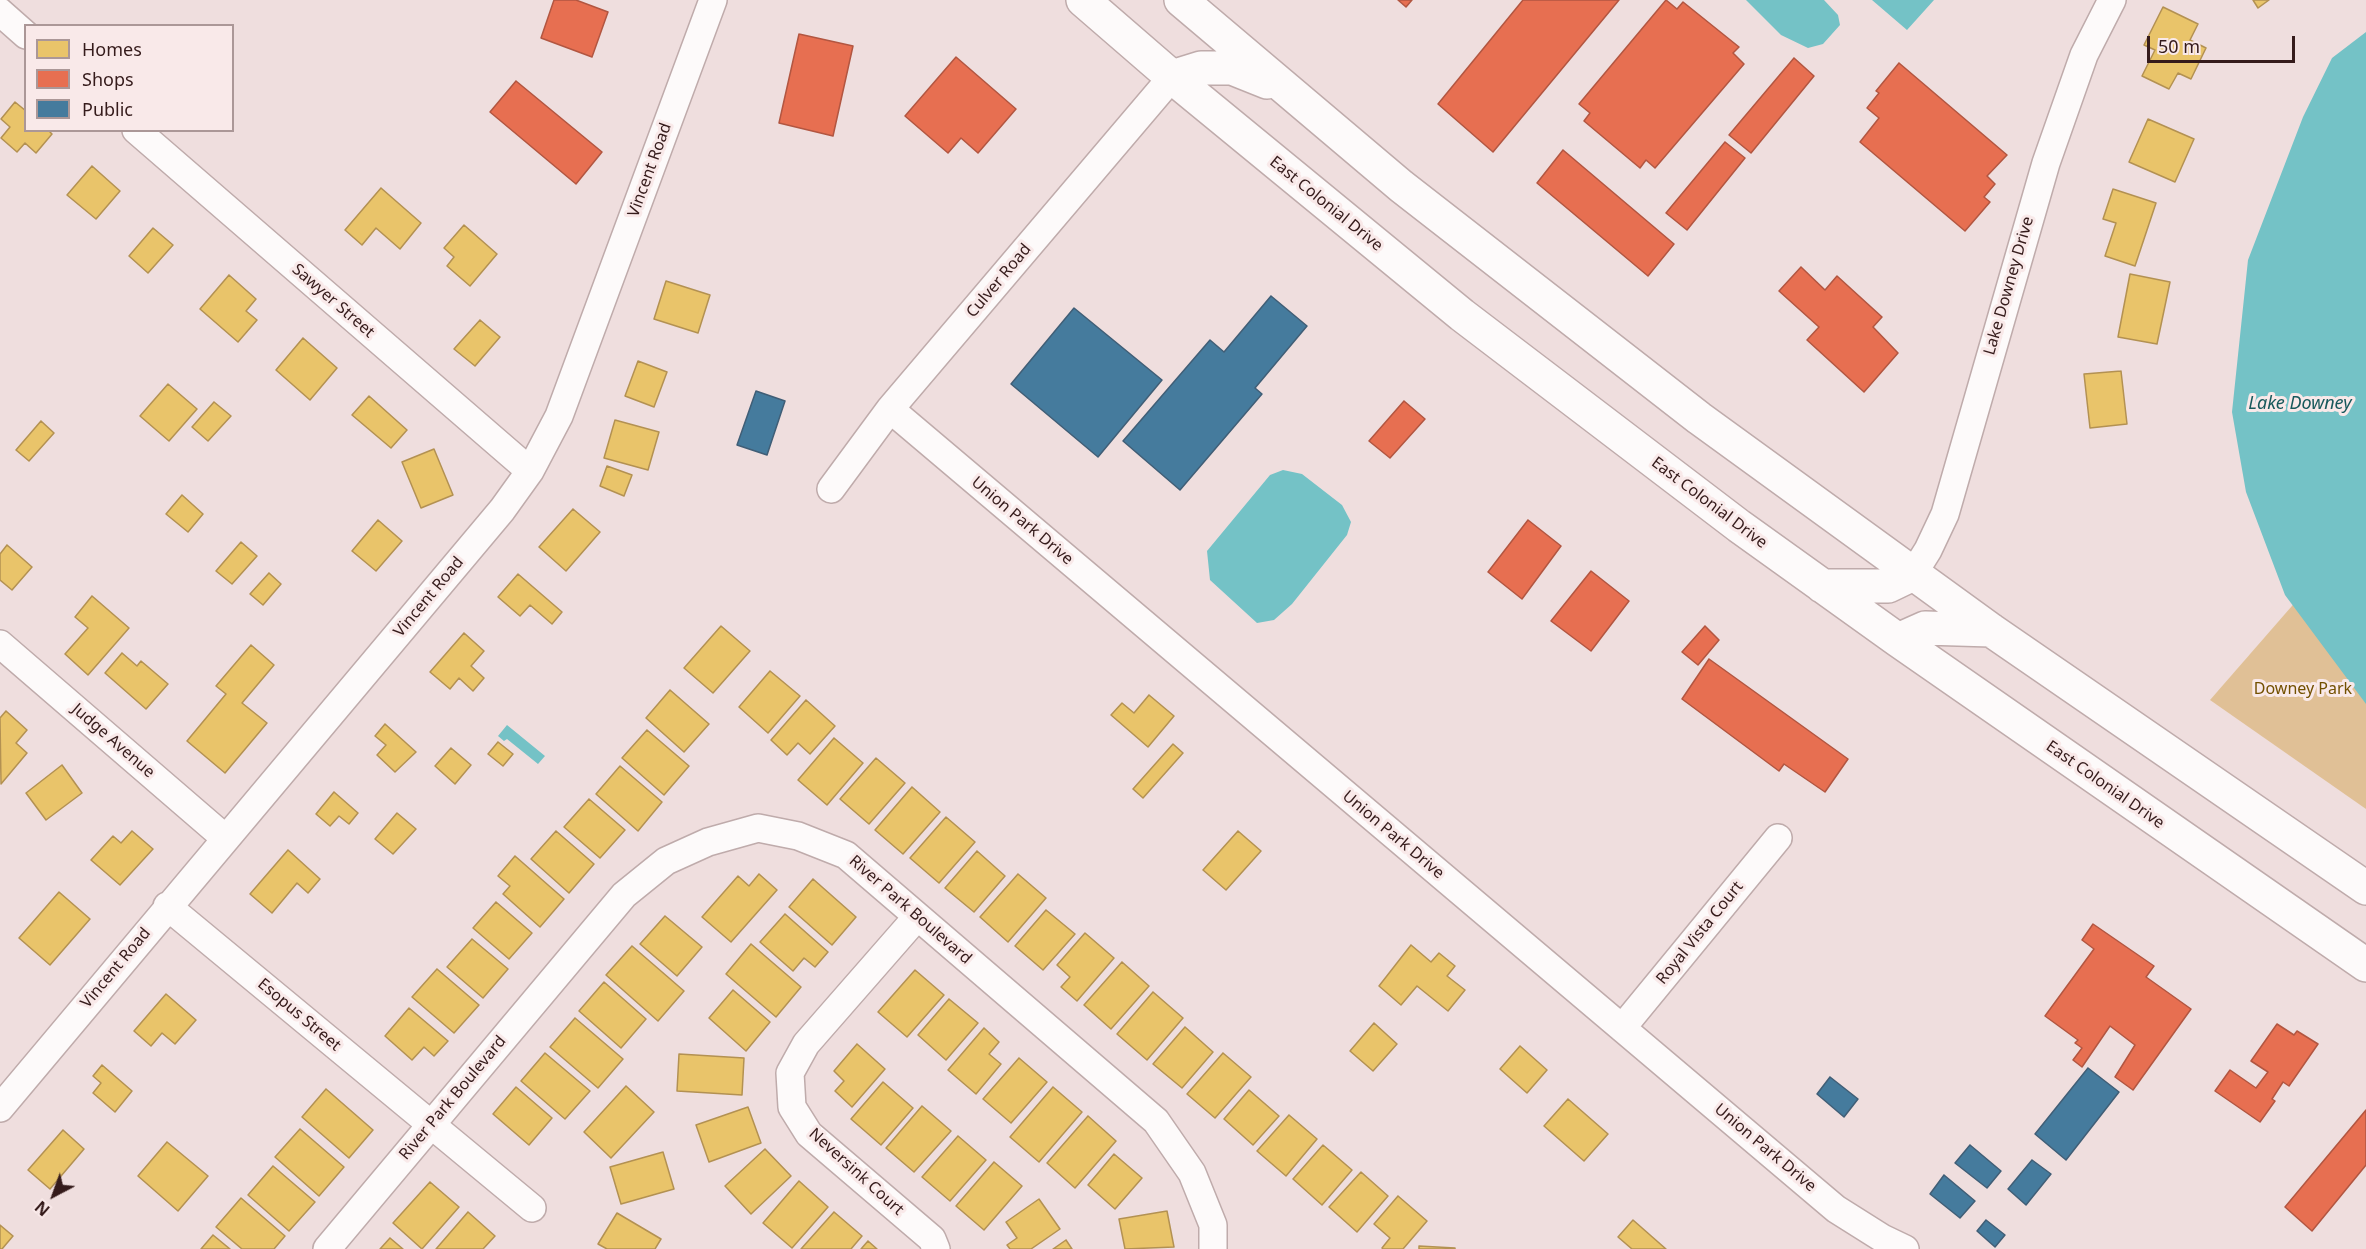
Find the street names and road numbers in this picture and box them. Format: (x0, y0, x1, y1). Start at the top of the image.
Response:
street label: Vincent Road (624, 120, 676, 220)
street label: East Colonial Drive (1266, 153, 1386, 255)
street label: Lake Downey Drive (1980, 215, 2038, 357)
street label: Culver Road (963, 240, 1035, 322)
street label: Sawyer Street (288, 260, 378, 342)
street label: East Colonial Drive (1647, 453, 1771, 553)
street label: Union Park Drive (967, 473, 1077, 569)
street label: Vincent Road (390, 553, 468, 641)
street label: Judge Avenue (68, 700, 158, 782)
street label: East Colonial Drive (2042, 737, 2168, 833)
street label: Union Park Drive (1338, 787, 1448, 883)
street label: River Park Boulevard (845, 852, 975, 968)
street label: Royal Vista Court (1653, 878, 1747, 988)
street label: Vincent Road (77, 924, 155, 1012)
street label: Esopus Street (254, 975, 344, 1055)
street label: River Park Boulevard (396, 1032, 510, 1164)
street label: Union Park Drive (1710, 1100, 1820, 1196)
street label: Neversink Court (805, 1124, 907, 1220)

